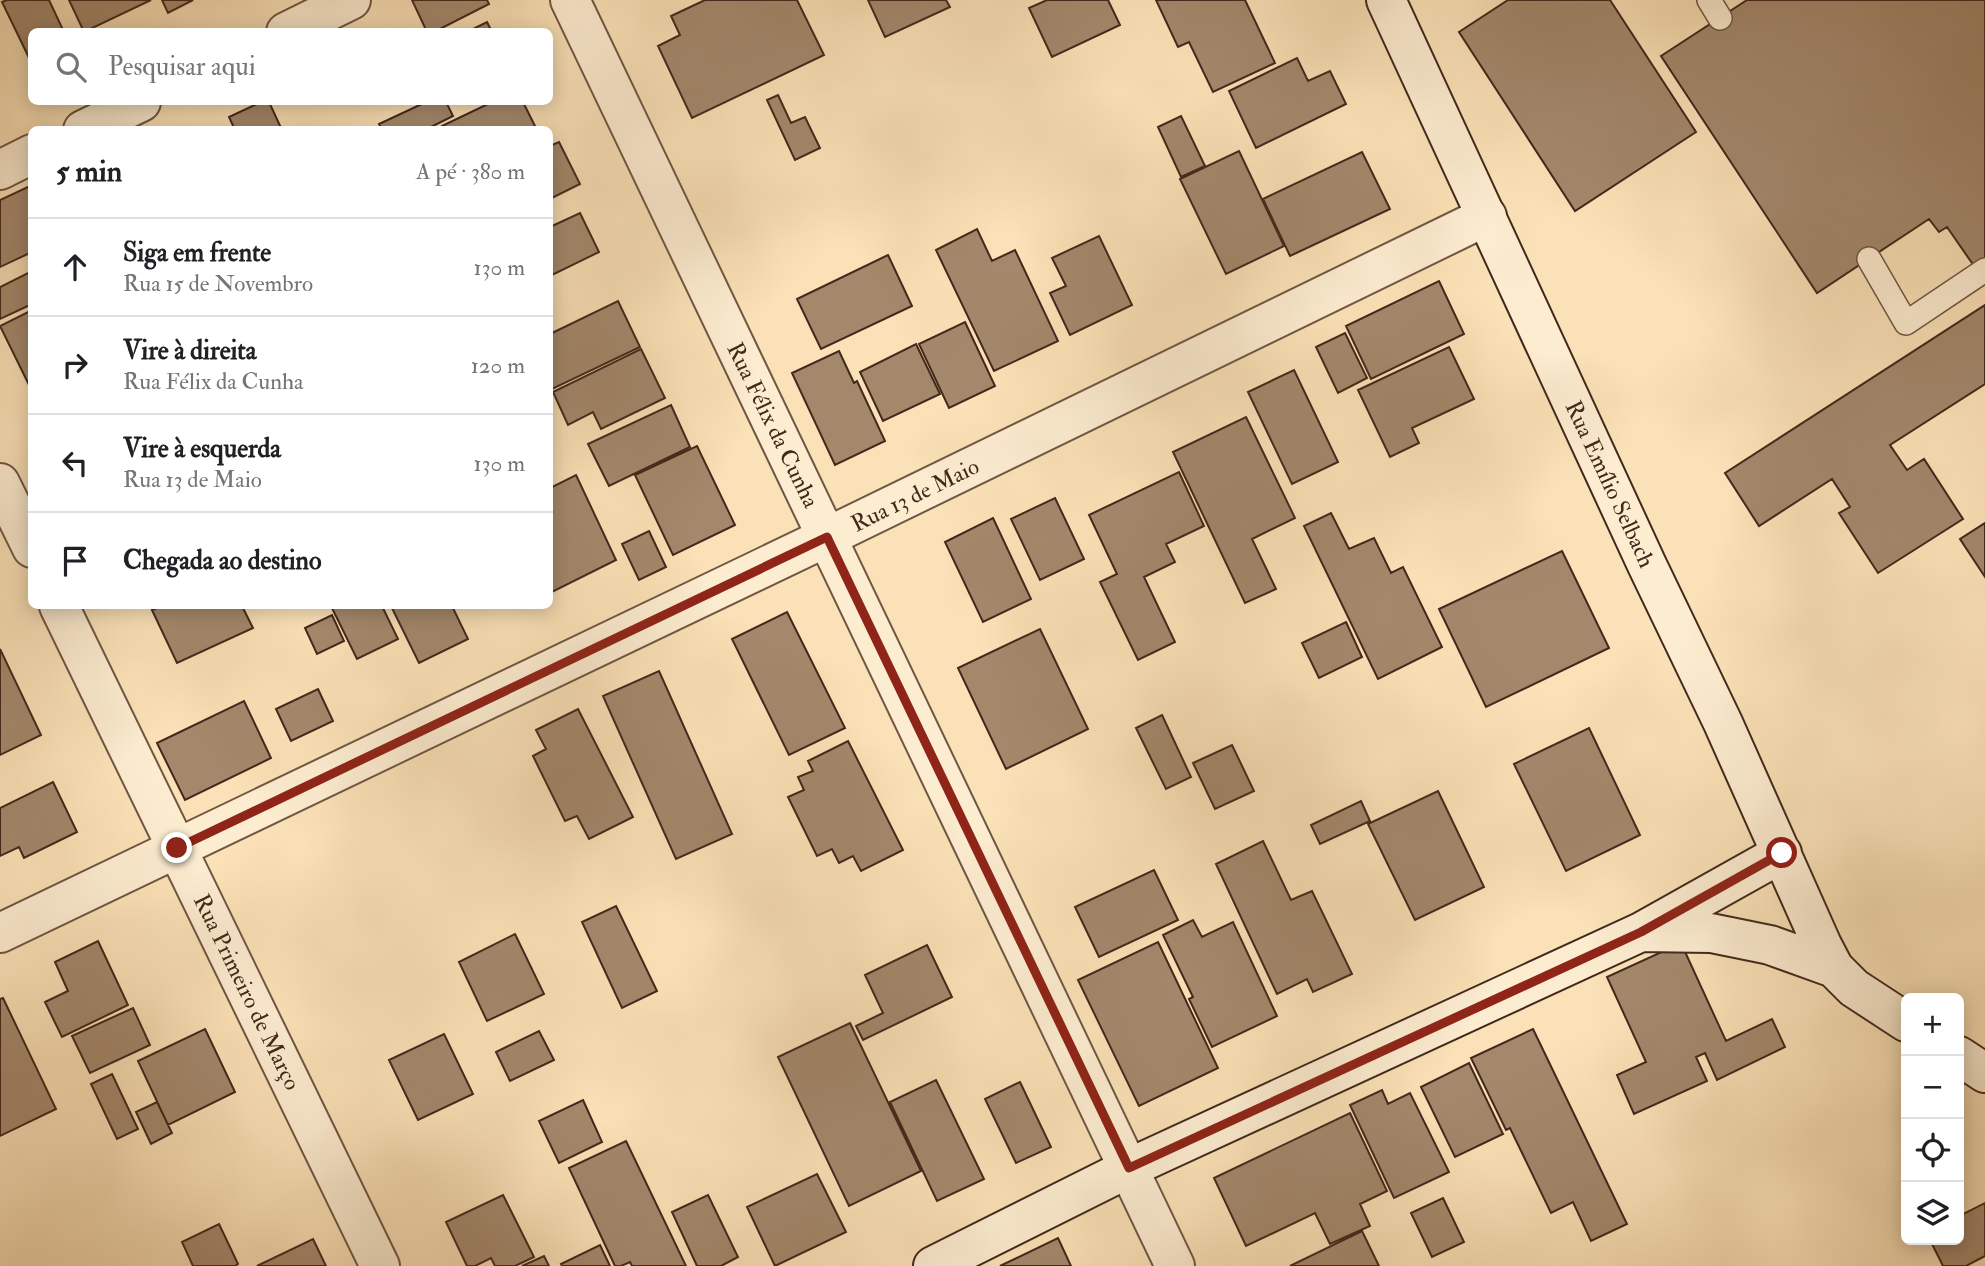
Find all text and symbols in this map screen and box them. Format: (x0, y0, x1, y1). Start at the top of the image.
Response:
search box (28, 28, 553, 105)
icon: search (52, 48, 90, 86)
text: Pesquisar aqui (108, 51, 256, 83)
text: 5 min (56, 153, 122, 190)
text: A pé · 380 m (416, 157, 525, 186)
text: Siga em frente (123, 237, 271, 269)
icon: ahead (56, 248, 94, 286)
text: 130 m (473, 253, 525, 282)
text: Rua 15 de Novembro (123, 269, 313, 298)
text: Vire à direita (123, 335, 256, 367)
street label: Rua Félix da Cunha (720, 338, 826, 513)
icon: right (56, 346, 94, 384)
text: 120 m (471, 351, 525, 380)
text: Rua Félix da Cunha (123, 367, 304, 396)
street label: Rua Emílio Selbach (1559, 396, 1661, 572)
text: Vire à esquerda (123, 433, 281, 465)
icon: left (56, 444, 94, 482)
text: 130 m (473, 449, 525, 478)
street label: Rua 13 de Maio (846, 452, 984, 538)
text: Rua 13 de Maio (123, 465, 262, 494)
icon: arrive (56, 542, 94, 580)
text: Chegada ao destino (123, 545, 321, 577)
route end (161, 832, 192, 863)
route start (1766, 837, 1797, 868)
street label: Rua Primeiro de Março (187, 889, 307, 1095)
map controls (1901, 993, 1964, 1245)
button: + (1901, 993, 1964, 1056)
button: − (1901, 1056, 1964, 1119)
button: locate (1901, 1119, 1964, 1182)
button: layers (1901, 1182, 1964, 1245)

